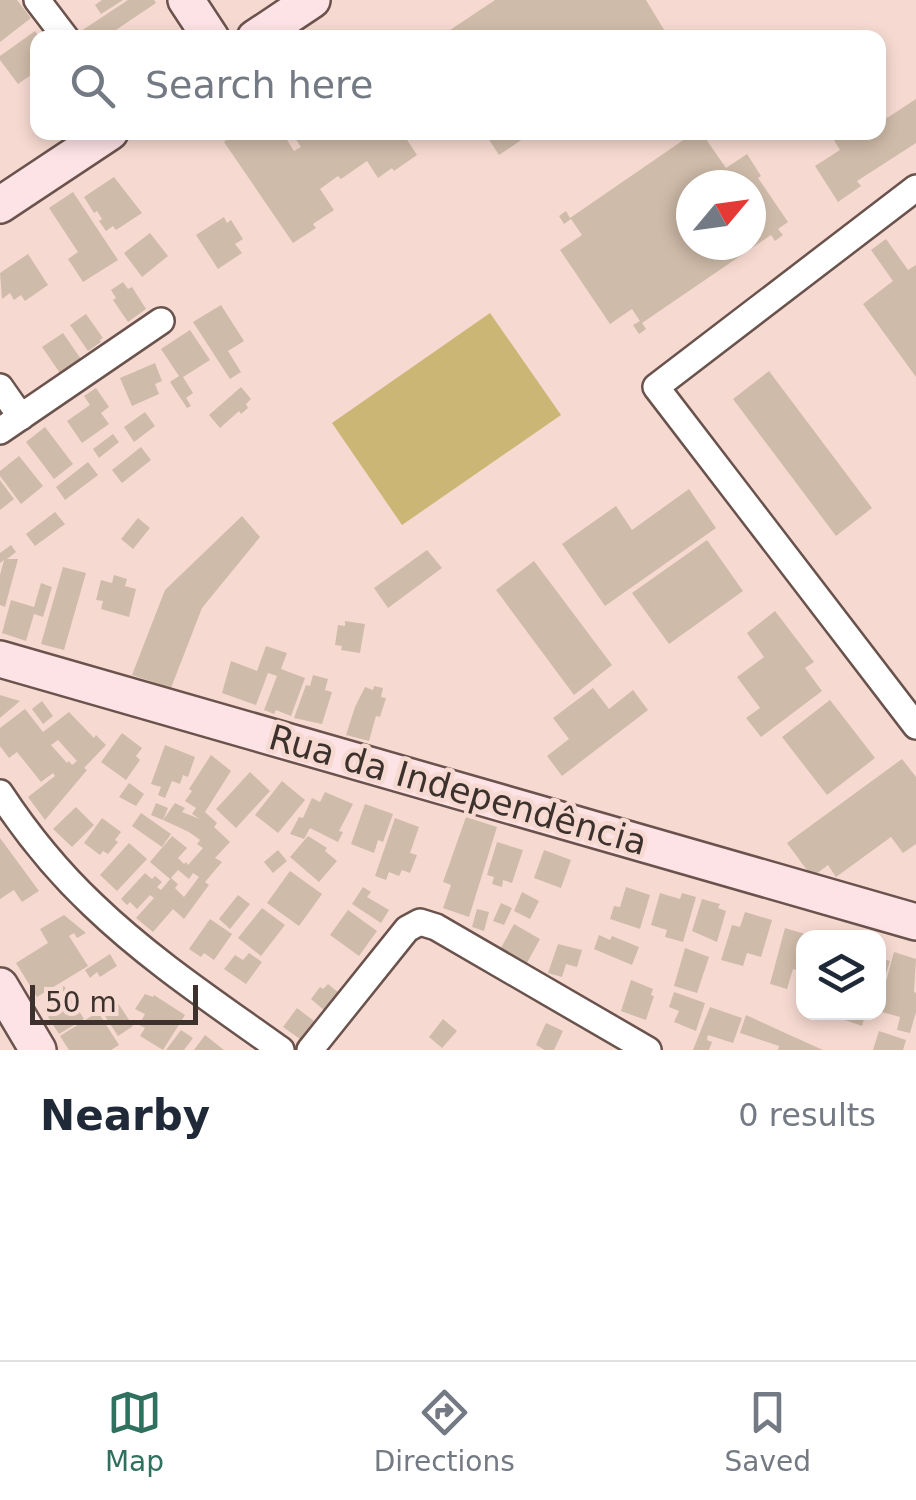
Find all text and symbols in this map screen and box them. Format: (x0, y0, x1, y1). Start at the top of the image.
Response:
search box (30, 30, 886, 140)
icon: search (65, 58, 120, 113)
text: Search here (145, 63, 373, 107)
north arrow (676, 170, 766, 260)
street label: Rua da Independência (265, 717, 651, 863)
map controls (796, 930, 886, 1020)
button: layers (796, 930, 886, 1020)
scale bar (30, 980, 198, 1024)
text: 50 m (45, 986, 117, 1019)
text: Nearby (40, 1091, 210, 1140)
text: 0 results (738, 1096, 876, 1134)
tab: Map (105, 1385, 164, 1478)
tab: Directions (374, 1385, 515, 1478)
tab: Saved (725, 1385, 811, 1478)

